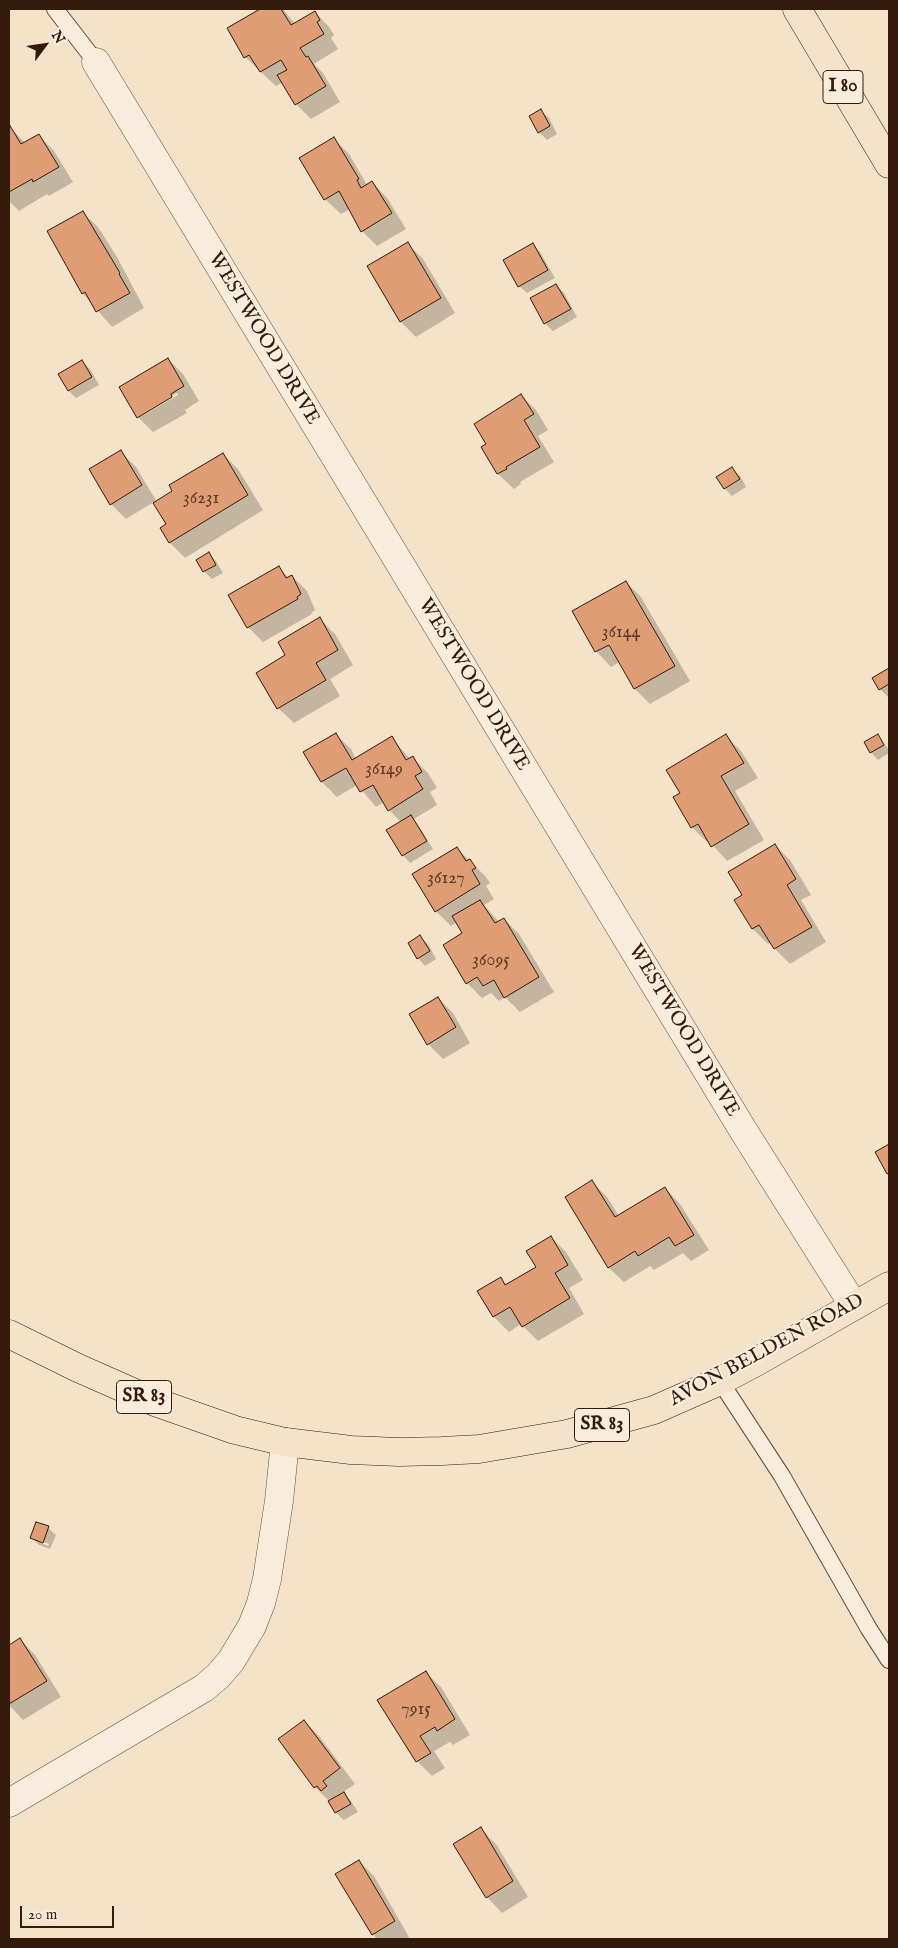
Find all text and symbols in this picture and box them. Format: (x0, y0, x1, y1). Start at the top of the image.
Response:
north arrow (20, 20, 70, 70)
text: N (47, 27, 69, 47)
road number: I 80 (823, 70, 863, 104)
street label: WESTWOOD DRIVE (202, 249, 324, 429)
house number: 36231 (183, 488, 219, 510)
street label: WESTWOOD DRIVE (412, 595, 534, 775)
house number: 36144 (602, 622, 640, 644)
house number: 36149 (365, 759, 403, 781)
house number: 36127 (427, 868, 465, 890)
street label: WESTWOOD DRIVE (622, 941, 744, 1121)
house number: 36095 (472, 950, 510, 972)
street label: AVON BELDEN ROAD (666, 1290, 868, 1412)
road number: SR 83 (116, 1380, 172, 1414)
road number: SR 83 (574, 1408, 630, 1442)
house number: 7915 (401, 1699, 431, 1721)
scale bar (22, 1896, 116, 1928)
text: 20 m (28, 1905, 57, 1924)

